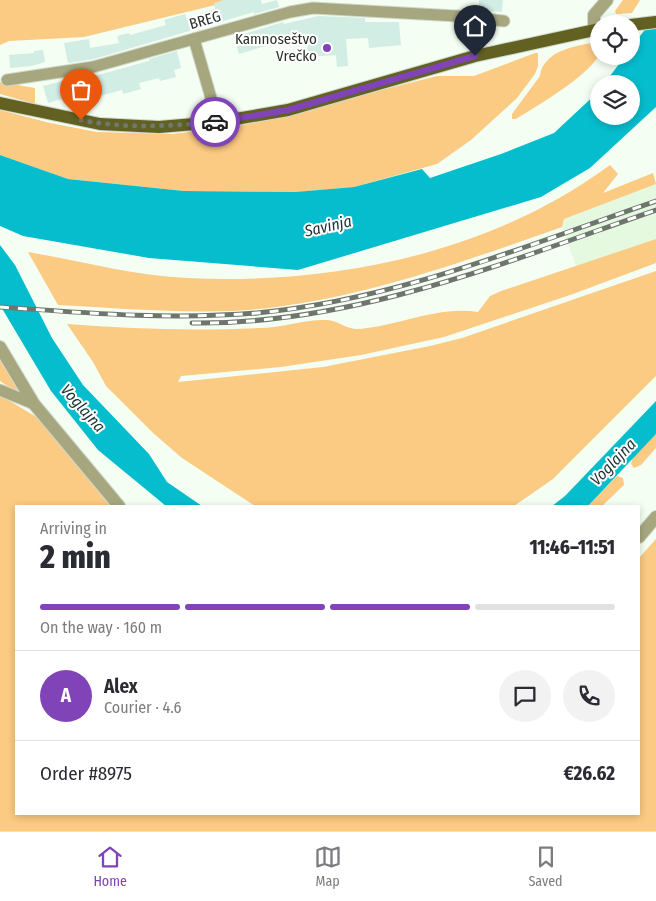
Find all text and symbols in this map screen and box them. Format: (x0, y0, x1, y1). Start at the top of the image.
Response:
pin (454, 5, 496, 56)
street label: BREG (187, 7, 223, 33)
icon: home (461, 12, 489, 40)
map controls (590, 15, 640, 125)
button: locate (590, 15, 640, 65)
place label: Kamnoseštvo Vrečko (235, 30, 317, 65)
marker: Kamnoseštvo Vrečko (321, 42, 333, 54)
pin (60, 69, 102, 120)
button: layers (590, 75, 640, 125)
icon: bag (67, 76, 95, 104)
courier (190, 97, 240, 147)
icon: car (201, 108, 229, 136)
water label: Savinja (302, 211, 353, 241)
water label: Voglajna (57, 380, 109, 436)
water label: Voglajna (586, 435, 640, 489)
text: Arriving in (40, 519, 107, 538)
text: 11:46–11:51 (529, 536, 615, 559)
text: 2 min (40, 538, 111, 576)
text: On the way · 160 m (40, 618, 162, 637)
button: chat (499, 670, 551, 722)
button: phone (563, 670, 615, 722)
text: Alex (104, 675, 138, 698)
text: A (61, 684, 71, 707)
text: Courier · 4.6 (104, 698, 182, 717)
text: Order #8975 (40, 762, 132, 785)
text: €26.62 (564, 762, 615, 785)
tab: Home (93, 843, 127, 890)
tab: Map (314, 843, 342, 890)
tab: Saved (528, 843, 563, 890)

